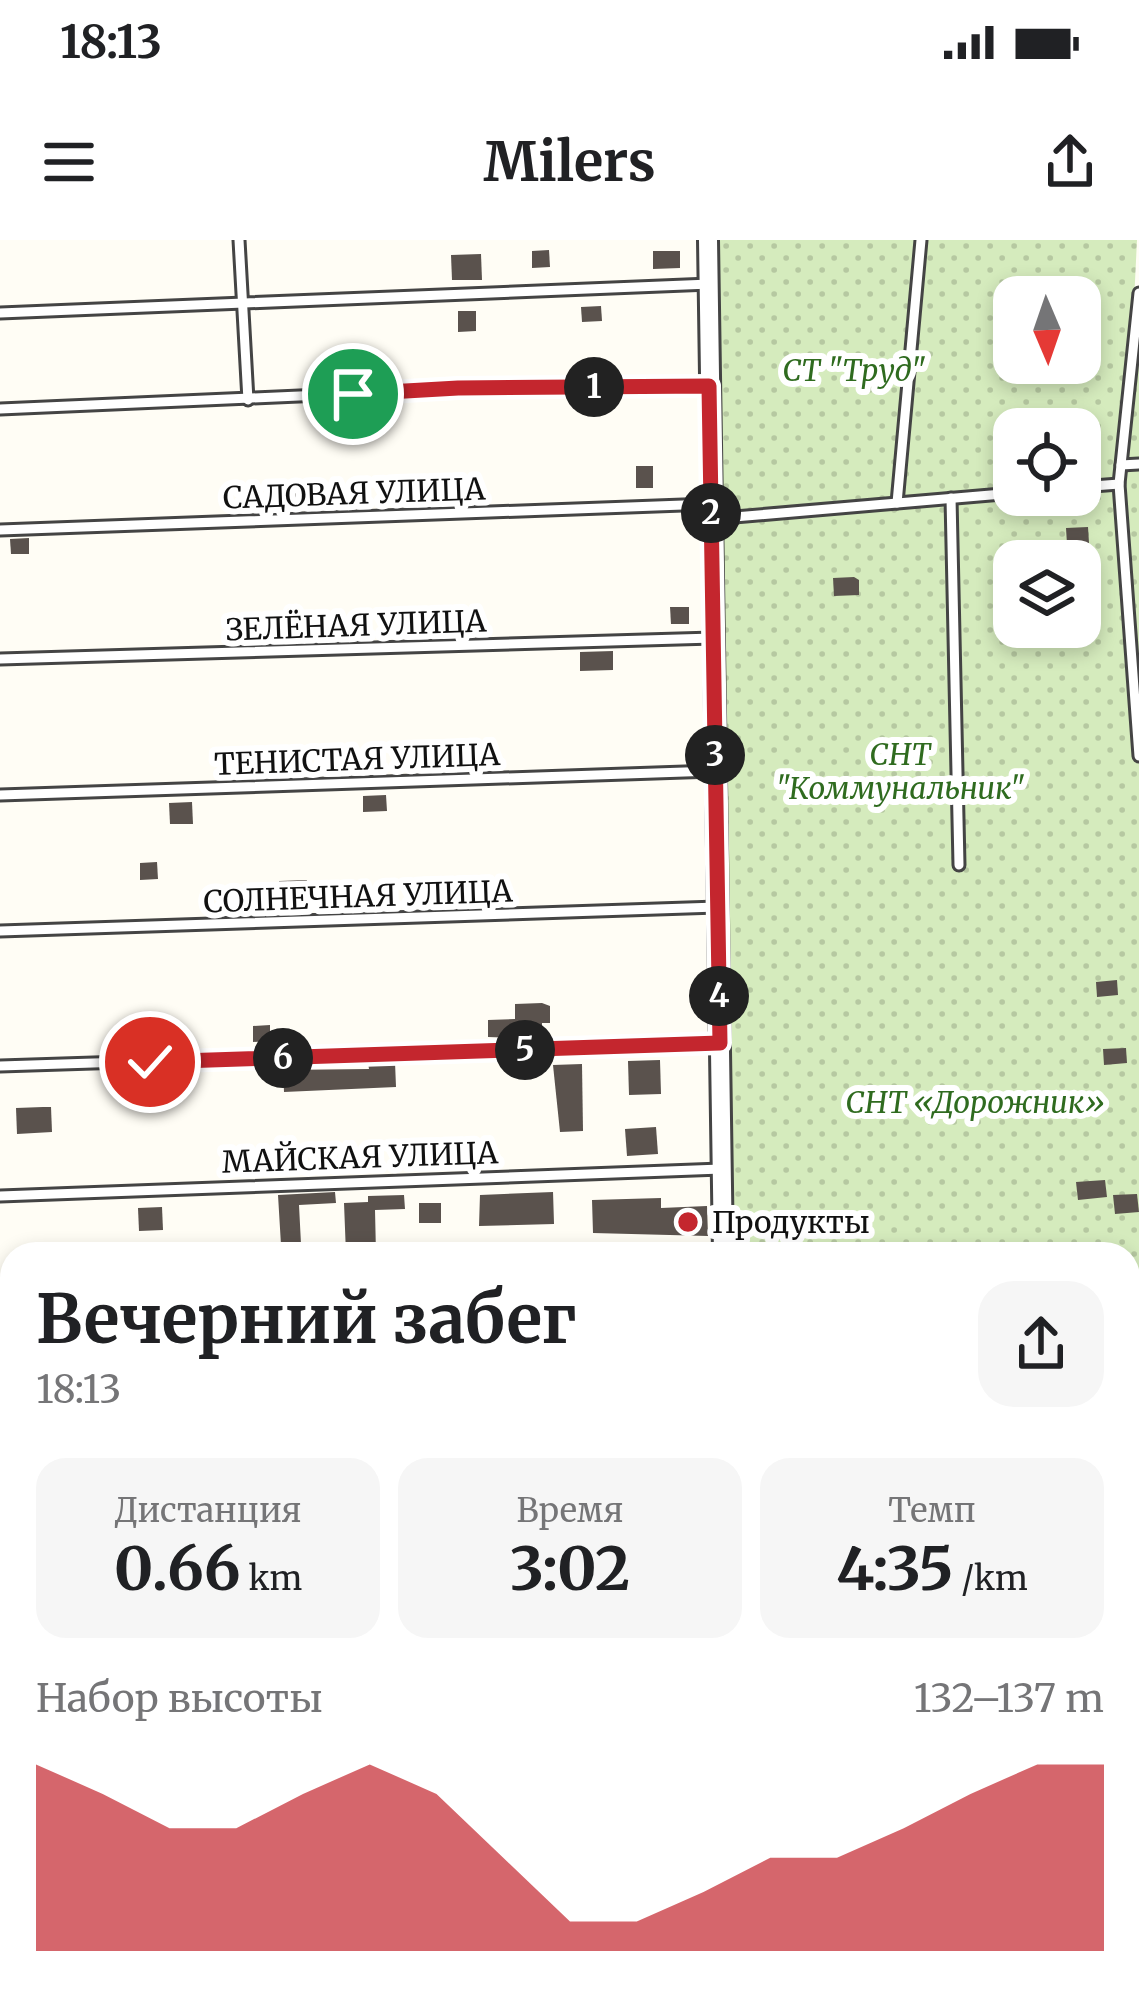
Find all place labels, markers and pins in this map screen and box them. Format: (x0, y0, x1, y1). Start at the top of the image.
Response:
pin (302, 343, 404, 445)
pin: 1 (564, 357, 624, 417)
pin: 2 (681, 483, 741, 543)
pin: 3 (685, 725, 745, 785)
pin: 4 (689, 966, 749, 1026)
pin (99, 1011, 201, 1113)
pin: 5 (495, 1020, 555, 1080)
pin: 6 (253, 1028, 313, 1088)
place label: Продукты (712, 1203, 870, 1241)
marker: Продукты (675, 1209, 701, 1235)

